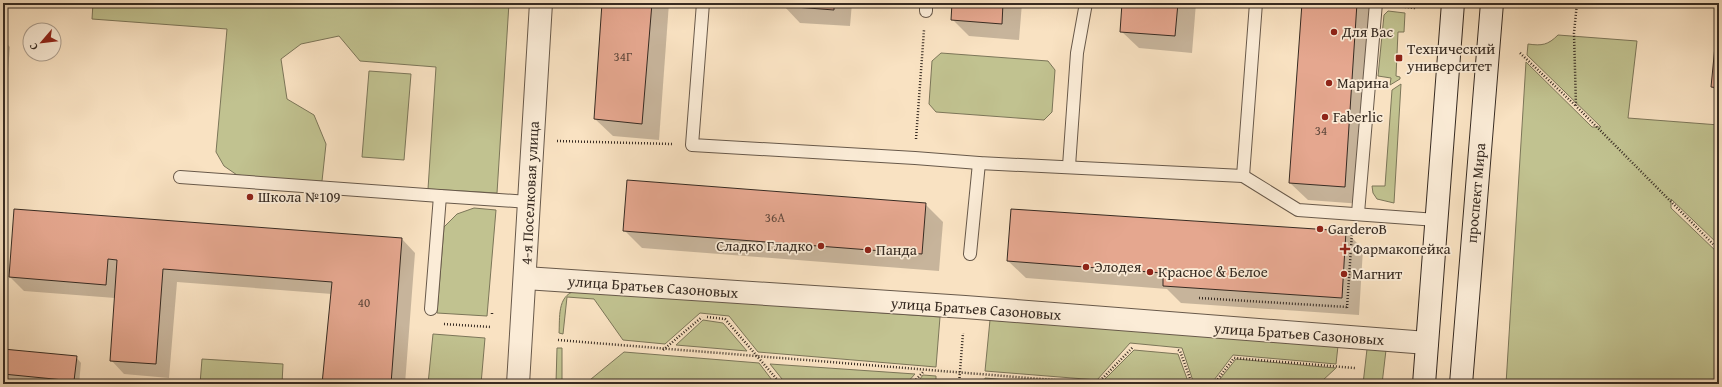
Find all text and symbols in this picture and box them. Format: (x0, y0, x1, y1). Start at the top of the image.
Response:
place label: Для Вас (1341, 21, 1393, 42)
north arrow (22, 22, 62, 62)
marker: Для Вас (1329, 27, 1339, 37)
place label: Технический университет (1406, 38, 1495, 76)
text: С (25, 40, 42, 53)
house number: 34Г (614, 47, 633, 66)
marker: Технический университет (1394, 53, 1404, 63)
place label: Марина (1337, 72, 1390, 93)
marker: Марина (1324, 78, 1334, 88)
place label: Faberlic (1333, 106, 1383, 127)
marker: Faberlic (1320, 112, 1330, 122)
street label: 4-я Поселковая улица (515, 120, 544, 265)
house number: 34 (1315, 121, 1327, 140)
street label: проспект Мира (1461, 141, 1490, 244)
place label: Школа №109 (258, 186, 341, 207)
marker: Школа №109 (245, 192, 255, 202)
house number: 36А (765, 208, 785, 227)
place label: GarderoB (1328, 218, 1387, 239)
marker: GarderoB (1315, 224, 1325, 234)
place label: Сладко Гладко (716, 235, 813, 256)
place label: Фармакопейка (1353, 238, 1452, 259)
place label: Панда (876, 239, 918, 260)
marker: Сладко Гладко (816, 241, 826, 251)
marker: Фармакопейка (1340, 244, 1350, 254)
marker: Панда (863, 245, 873, 255)
place label: Элодея (1094, 256, 1142, 277)
place label: Красное & Белое (1158, 261, 1268, 282)
marker: Элодея (1081, 262, 1091, 272)
place label: Магнит (1352, 263, 1403, 284)
marker: Красное & Белое (1145, 267, 1155, 277)
marker: Магнит (1339, 269, 1349, 279)
street label: улица Братьев Сазоновых (566, 270, 739, 303)
street label: улица Братьев Сазоновых (889, 292, 1062, 325)
house number: 40 (358, 293, 370, 312)
street label: улица Братьев Сазоновых (1212, 317, 1385, 350)

